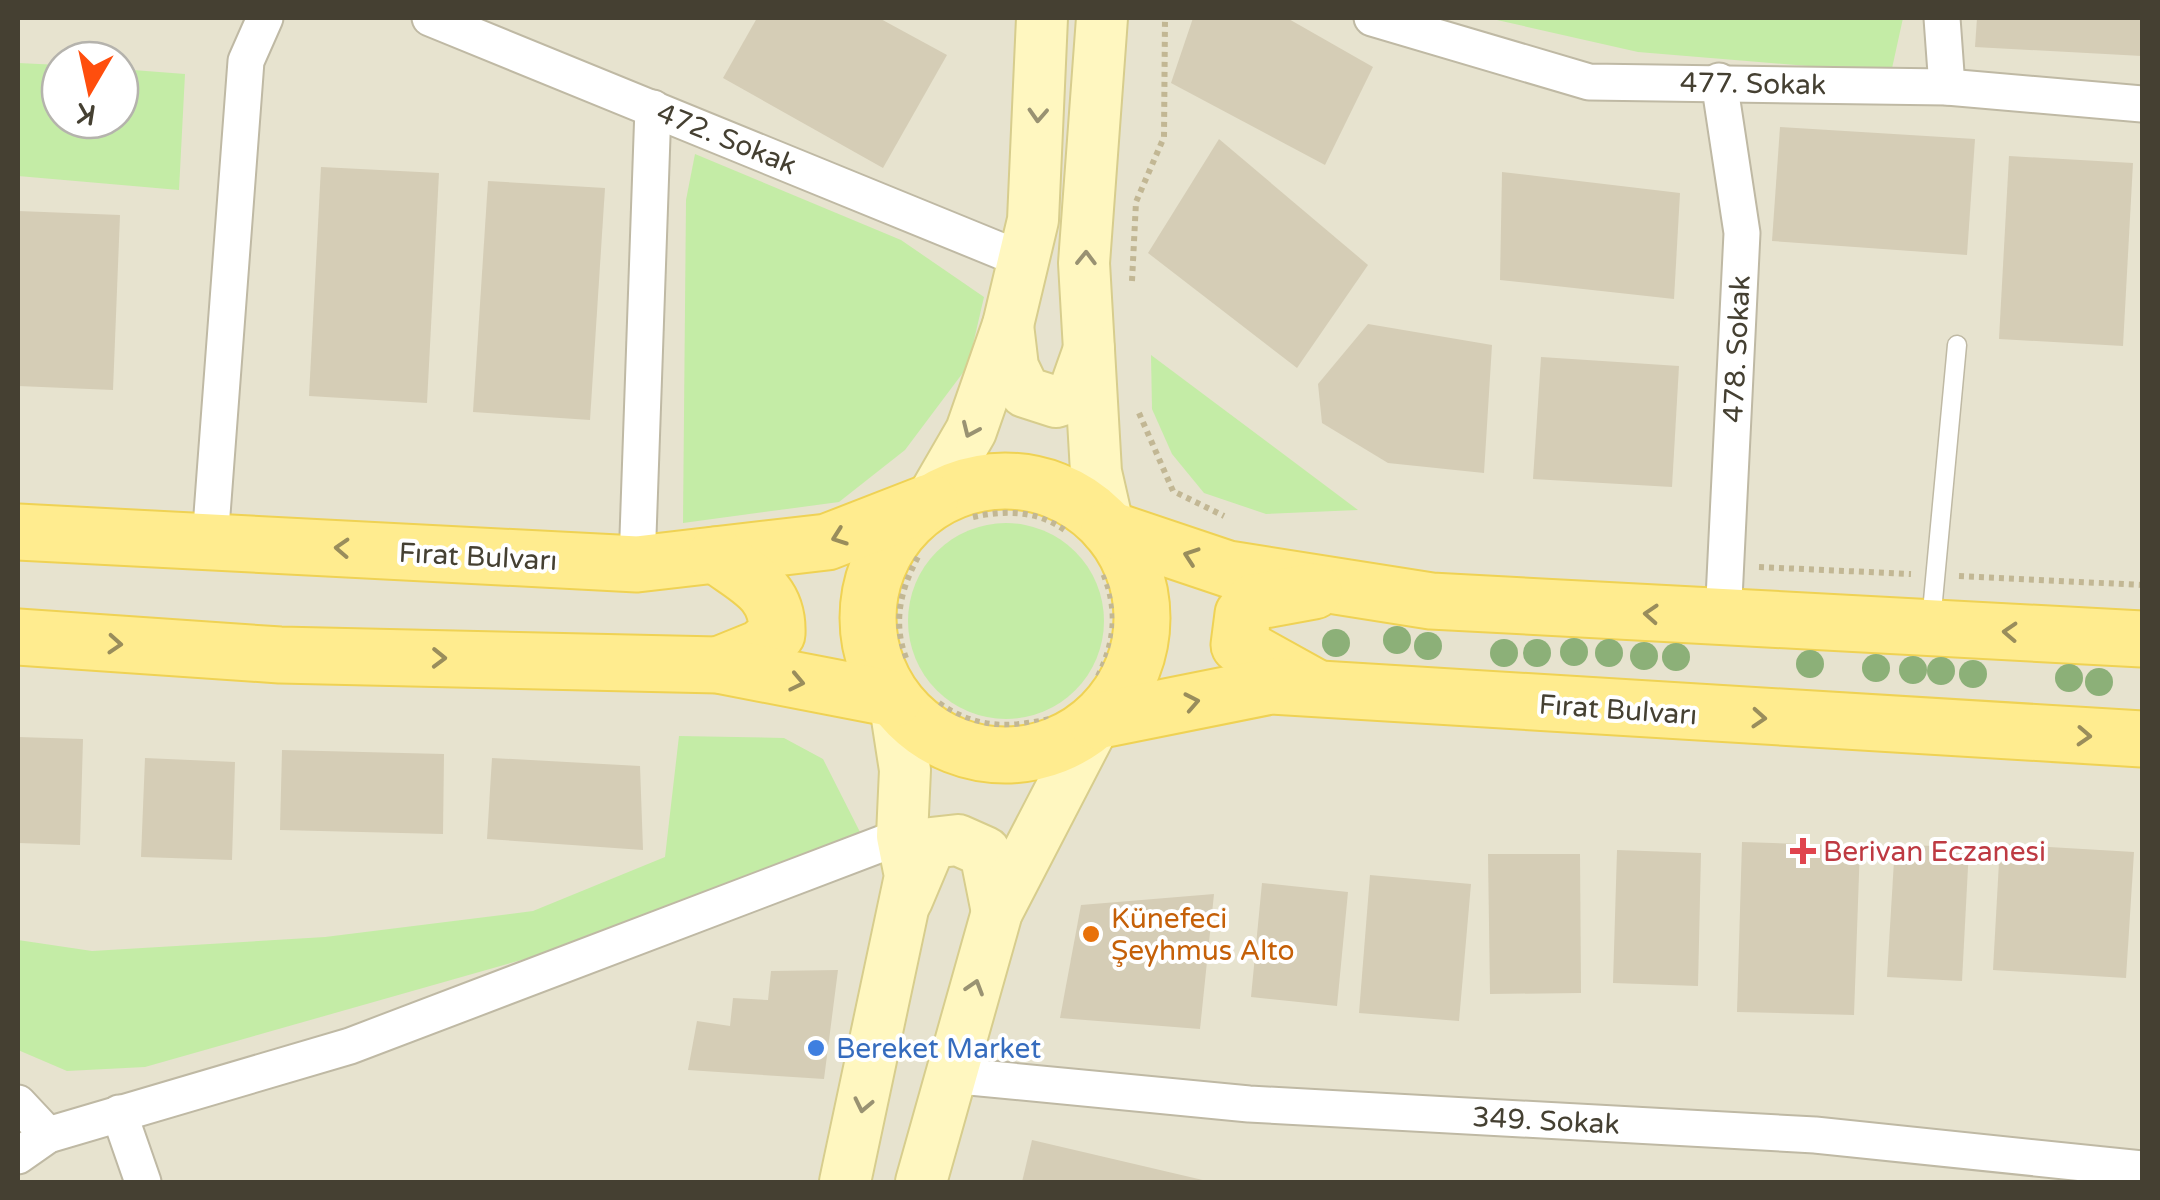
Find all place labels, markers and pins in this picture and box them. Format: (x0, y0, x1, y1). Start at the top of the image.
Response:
place label: Berivan Eczanesi (1823, 835, 2046, 869)
marker: Berivan Eczanesi (1792, 840, 1814, 862)
place label: Künefeci Şeyhmus Alto (1111, 902, 1295, 968)
marker: Künefeci Şeyhmus Alto (1080, 923, 1102, 945)
place label: Bereket Market (836, 1032, 1041, 1066)
marker: Bereket Market (805, 1037, 827, 1059)

